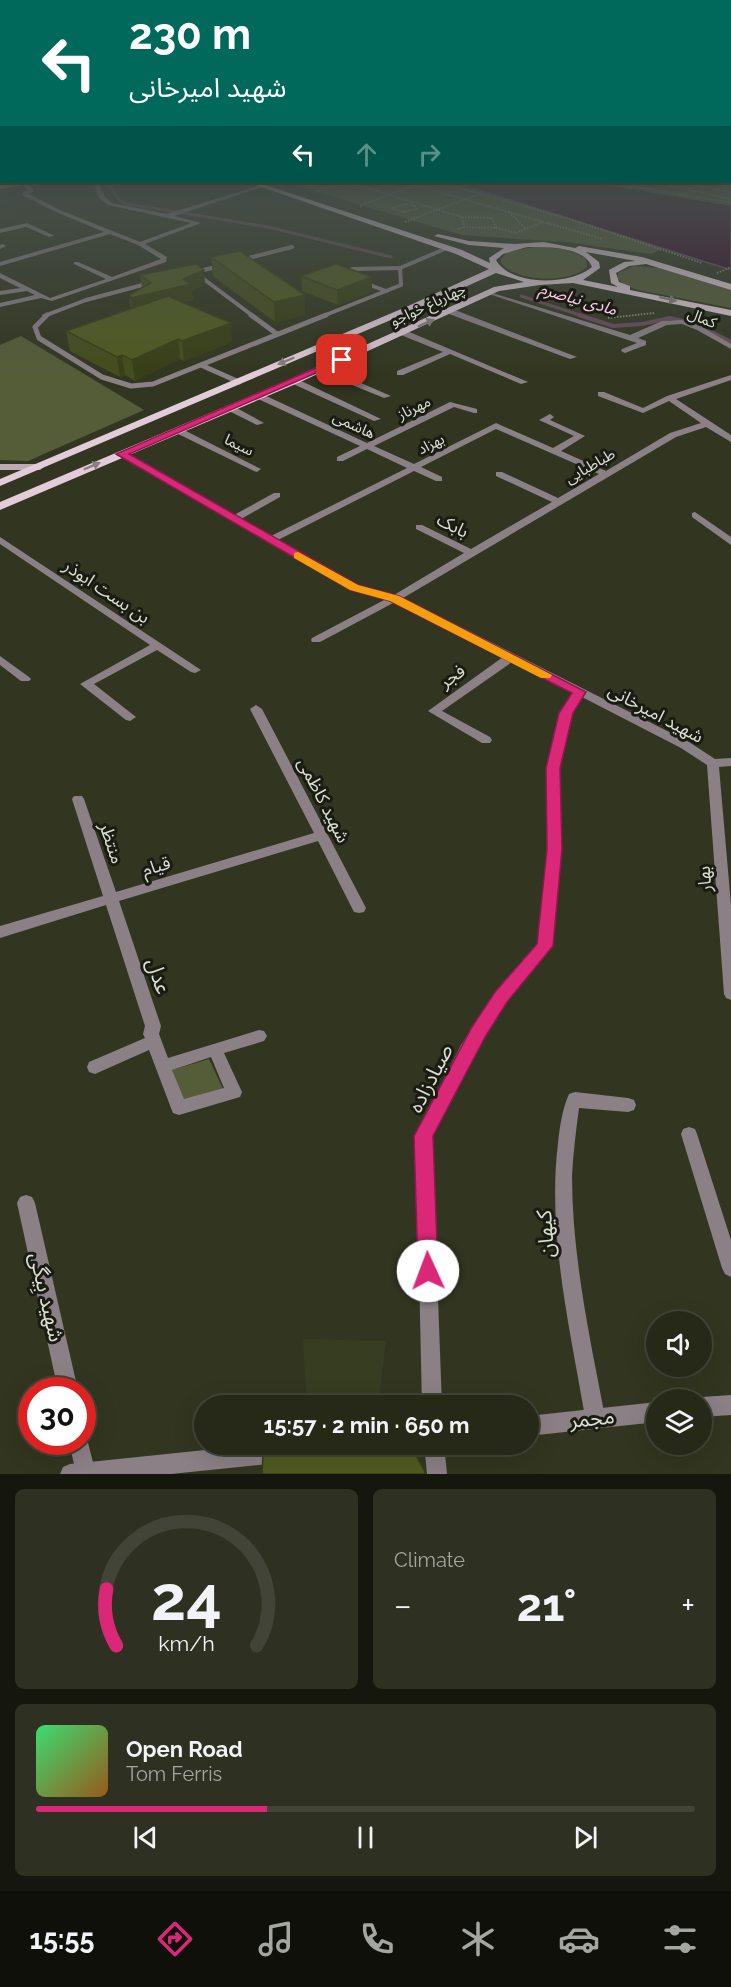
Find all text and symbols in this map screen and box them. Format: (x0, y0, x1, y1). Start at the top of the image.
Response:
text: 230 m (129, 10, 251, 59)
icon: left (30, 24, 108, 102)
text: شهید امیرخانی (129, 72, 286, 103)
icon: left (287, 138, 320, 171)
icon: ahead (350, 138, 383, 171)
icon: right (413, 138, 446, 171)
water label: مادی نیاصرم (535, 279, 619, 322)
street label: چهارباغ خواجو (387, 280, 470, 333)
one-way arrow (659, 295, 678, 304)
street label: کمال (685, 304, 720, 332)
one-way arrow (418, 319, 435, 328)
pin (316, 334, 367, 385)
icon: arrive (325, 343, 358, 376)
one-way arrow (278, 357, 295, 366)
street label: مهرناز (393, 392, 434, 424)
street label: هاشمی (330, 407, 378, 443)
street label: سیما (221, 430, 257, 460)
street label: بهزاد (414, 430, 448, 458)
street label: طباطبایی (562, 444, 618, 488)
one-way arrow (84, 461, 102, 471)
street label: بابک (434, 508, 472, 542)
street label: بن بست ابوذر (58, 554, 154, 628)
street label: فجر (434, 660, 470, 694)
street label: شهید امیرخانی (604, 679, 707, 748)
street label: شهید کاظمی (293, 754, 354, 846)
street label: منتظر (94, 819, 129, 867)
street label: قیام (139, 852, 174, 884)
street label: بهار (693, 865, 716, 894)
street label: عدل (141, 955, 177, 997)
street label: صیادزاده (402, 1039, 458, 1116)
street label: کیهان (531, 1209, 559, 1259)
position arrow (396, 1239, 460, 1303)
street label: شهید بِیگی (22, 1250, 69, 1345)
map controls (646, 1311, 712, 1455)
button: sound (646, 1311, 712, 1377)
speed limit sign: 30 (18, 1377, 96, 1455)
button: layers (646, 1389, 712, 1455)
street label: مجمر (567, 1403, 616, 1433)
text: 15:57 · 2 min · 650 m (264, 1412, 469, 1438)
text: Climate (394, 1548, 465, 1572)
text: 24 (151, 1561, 222, 1635)
text: 21° (517, 1579, 576, 1632)
text: − (394, 1586, 412, 1625)
text: + (681, 1586, 695, 1625)
text: km/h (158, 1631, 215, 1656)
text: Open Road (126, 1736, 243, 1762)
text: Tom Ferris (126, 1762, 222, 1786)
icon: previous (129, 1821, 162, 1854)
icon: pause (349, 1821, 382, 1854)
icon: next (569, 1821, 602, 1854)
icon: directions (154, 1918, 196, 1960)
icon: music (255, 1918, 297, 1960)
icon: phone (356, 1918, 398, 1960)
icon: climate (457, 1918, 499, 1960)
icon: car (558, 1918, 600, 1960)
icon: filters (659, 1918, 701, 1960)
text: 15:55 (30, 1924, 94, 1955)

